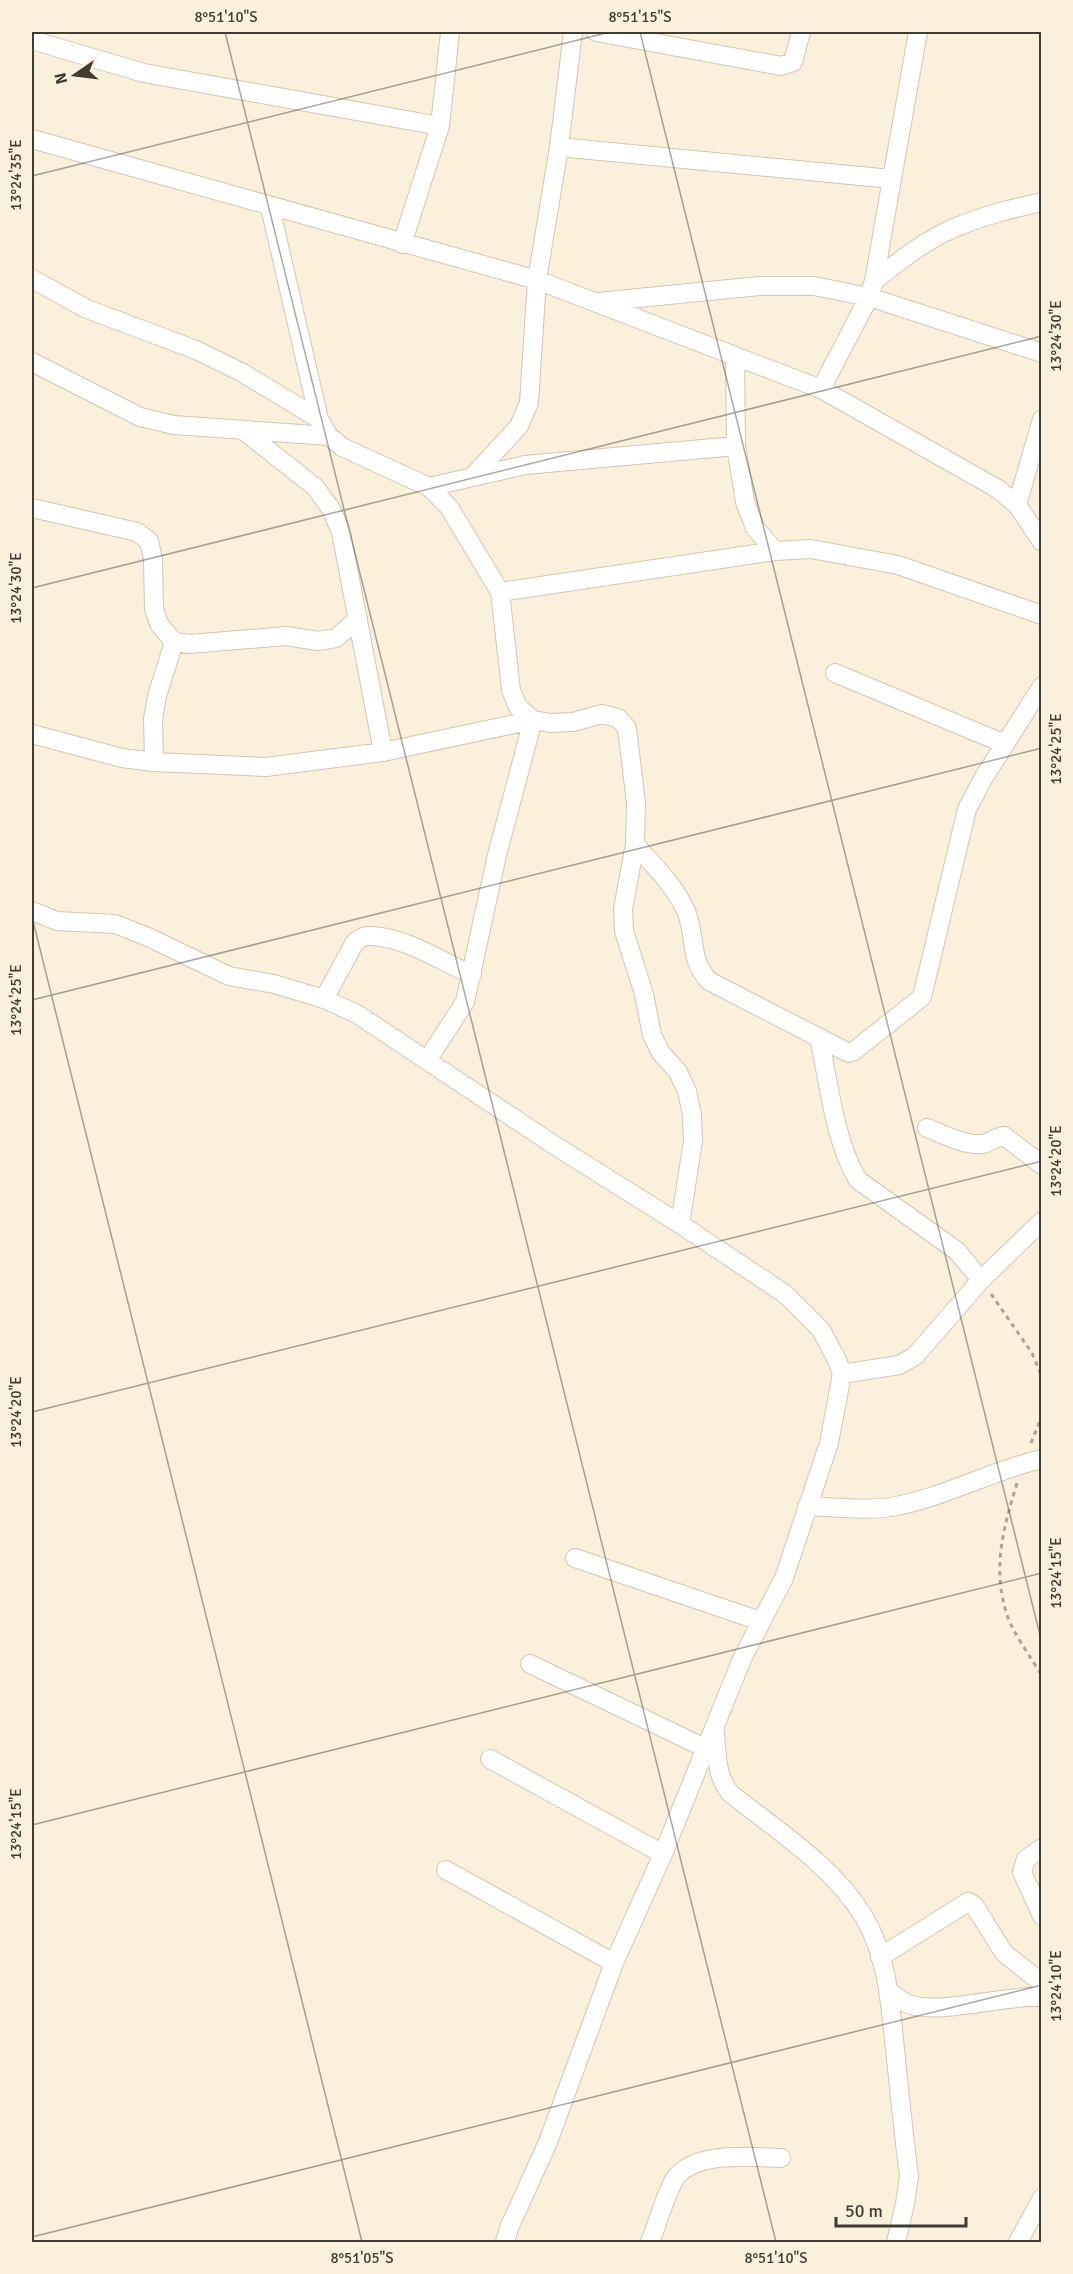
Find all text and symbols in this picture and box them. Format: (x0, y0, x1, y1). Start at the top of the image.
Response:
text: 8°51'10"S (194, 8, 258, 26)
text: 8°51'15"S (608, 8, 672, 26)
north arrow (45, 45, 105, 105)
text: N (50, 71, 72, 86)
text: 13°24'35"E (7, 139, 25, 211)
text: 13°24'30"E (1047, 300, 1065, 372)
text: 13°24'30"E (7, 552, 25, 624)
text: 13°24'25"E (1047, 713, 1065, 785)
text: 13°24'25"E (7, 964, 25, 1036)
text: 13°24'20"E (1047, 1125, 1065, 1197)
text: 13°24'20"E (7, 1376, 25, 1448)
text: 13°24'15"E (1047, 1537, 1065, 1609)
text: 13°24'15"E (7, 1788, 25, 1860)
text: 13°24'10"E (1047, 1950, 1065, 2022)
scale bar (836, 2190, 966, 2228)
text: 50 m (845, 2200, 883, 2222)
text: 8°51'05"S (330, 2249, 394, 2267)
text: 8°51'10"S (744, 2249, 808, 2267)

